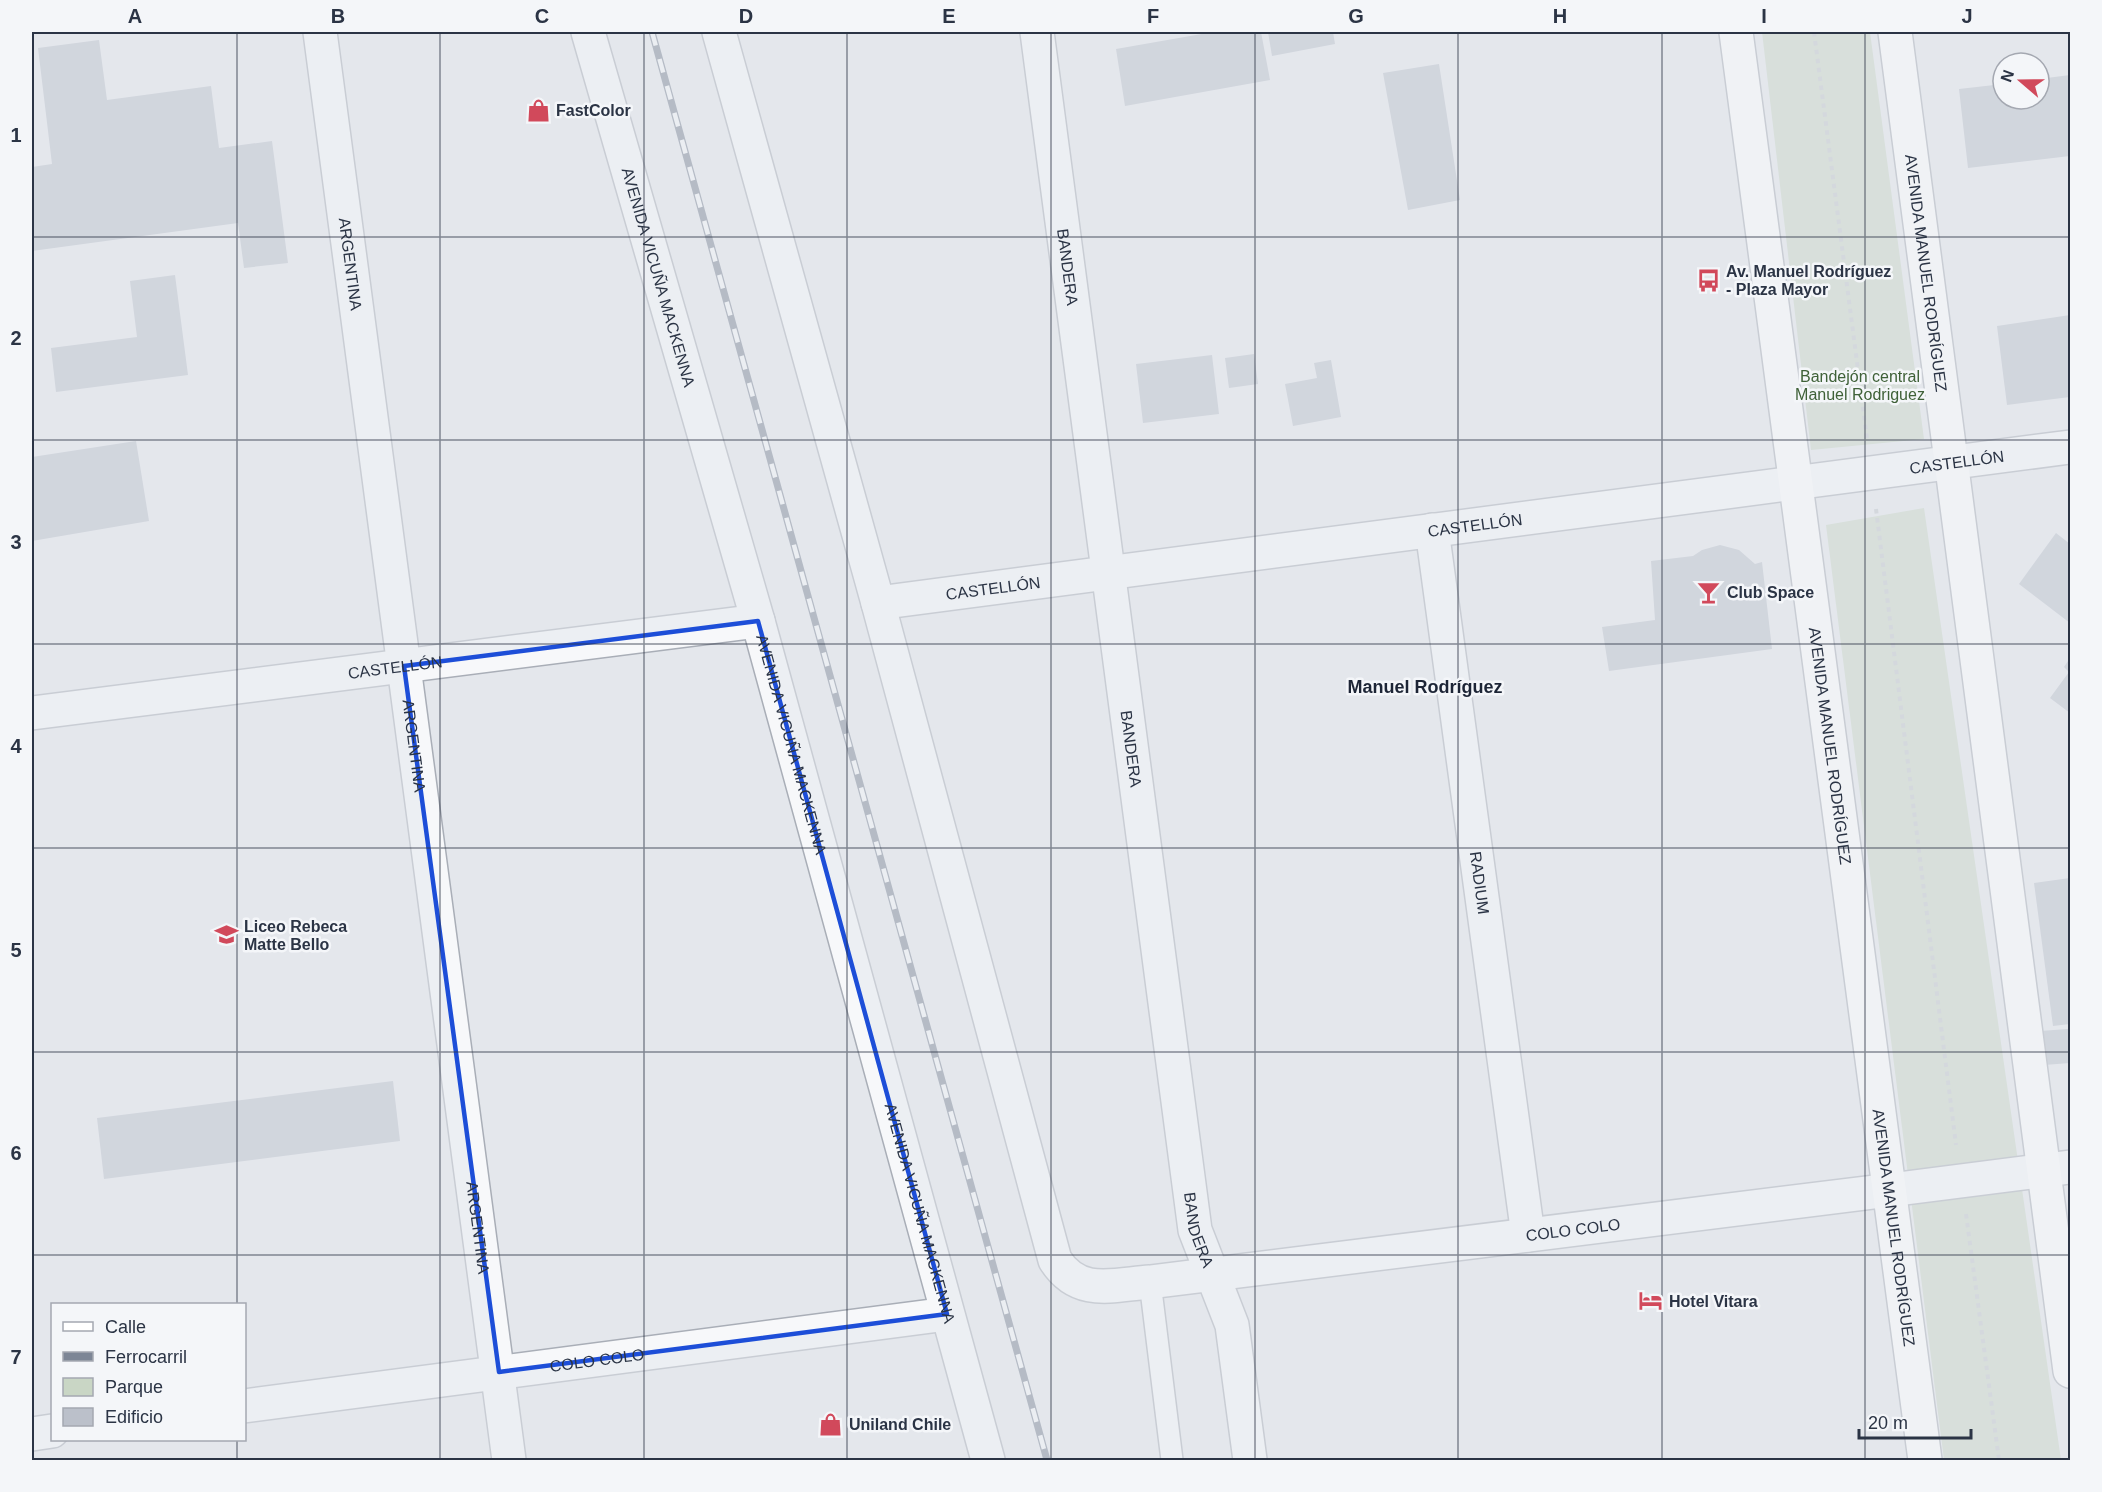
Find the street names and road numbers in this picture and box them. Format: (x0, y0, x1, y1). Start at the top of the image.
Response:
street label: AVENIDA MANUEL RODRÍGUEZ (1902, 153, 1950, 393)
street label: AVENIDA VICUÑA MACKENNA (619, 166, 698, 389)
street label: ARGENTINA (336, 217, 365, 312)
street label: BANDERA (1054, 228, 1081, 307)
street label: CASTELLÓN (1909, 448, 2005, 477)
street label: CASTELLÓN (1427, 511, 1523, 540)
street label: CASTELLÓN (945, 574, 1041, 603)
street label: AVENIDA MANUEL RODRÍGUEZ (1806, 626, 1854, 866)
street label: AVENIDA VICUÑA MACKENNA (753, 633, 830, 857)
street label: CASTELLÓN (347, 653, 443, 682)
street label: ARGENTINA (399, 698, 429, 794)
street label: BANDERA (1118, 709, 1145, 789)
street label: RADIUM (1467, 850, 1492, 915)
street label: AVENIDA VICUÑA MACKENNA (882, 1101, 958, 1325)
street label: AVENIDA MANUEL RODRÍGUEZ (1870, 1108, 1918, 1348)
street label: ARGENTINA (463, 1180, 492, 1275)
street label: BANDERA (1181, 1191, 1217, 1270)
street label: COLO COLO (1525, 1216, 1621, 1244)
street label: COLO COLO (549, 1346, 645, 1375)

